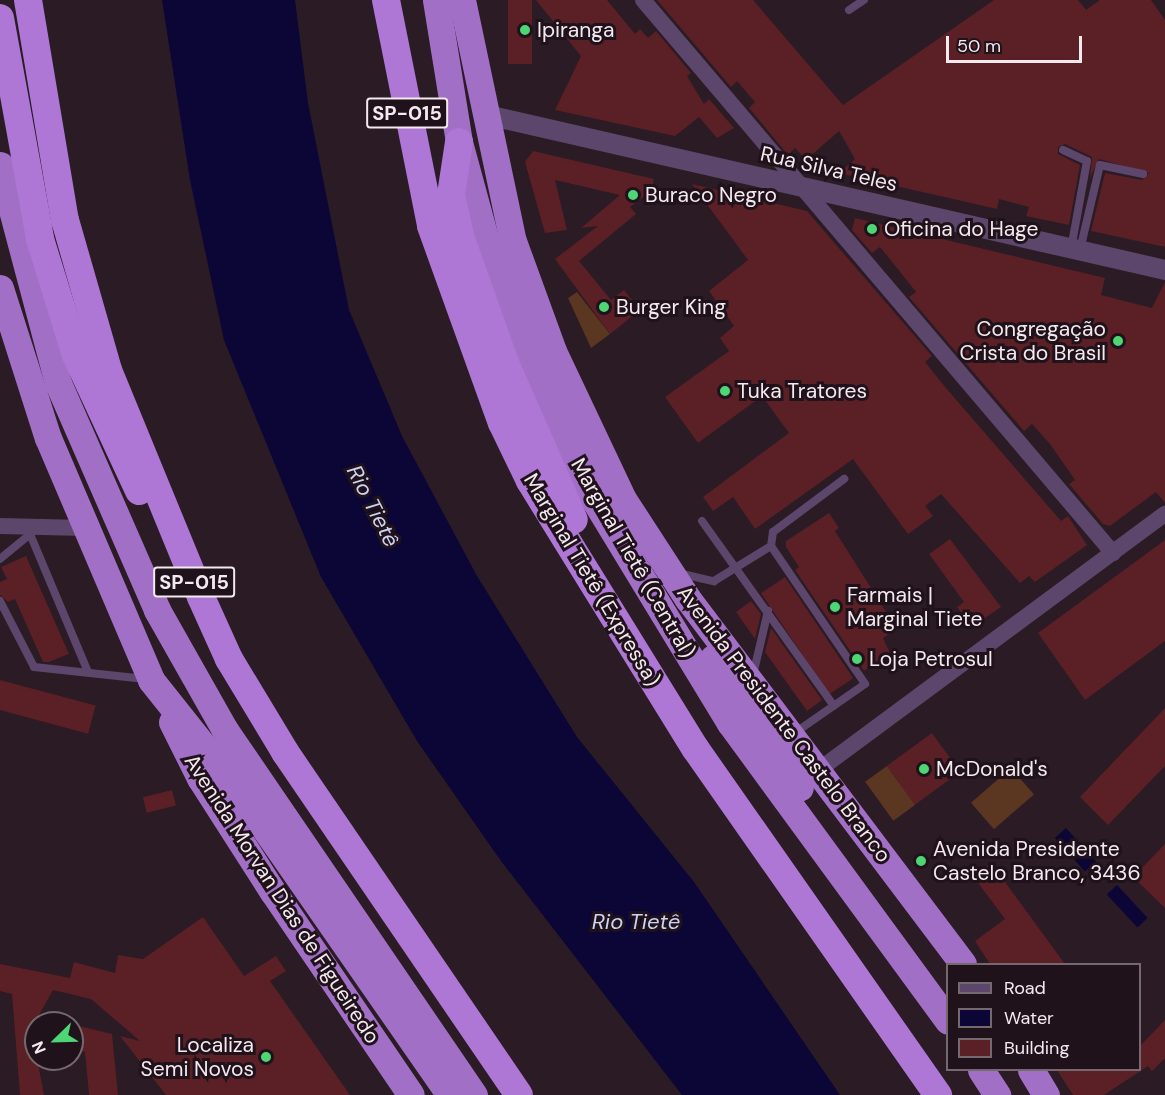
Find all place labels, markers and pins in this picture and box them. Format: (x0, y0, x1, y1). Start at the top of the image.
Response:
place label: Ipiranga (537, 17, 614, 43)
marker: Ipiranga (518, 23, 532, 37)
place label: Buraco Negro (645, 182, 777, 208)
marker: Buraco Negro (626, 188, 640, 202)
place label: Oficina do Hage (884, 216, 1038, 242)
marker: Oficina do Hage (865, 222, 879, 236)
place label: Burger King (616, 294, 726, 320)
marker: Burger King (597, 300, 611, 314)
place label: Congregação Crista do Brasil (959, 316, 1106, 366)
marker: Congregação Crista do Brasil (1111, 334, 1125, 348)
place label: Tuka Tratores (737, 378, 867, 404)
marker: Tuka Tratores (718, 384, 732, 398)
place label: Farmais | Marginal Tiete (847, 582, 982, 632)
marker: Farmais | Marginal Tiete (828, 600, 842, 614)
place label: Loja Petrosul (869, 646, 993, 672)
marker: Loja Petrosul (850, 652, 864, 666)
place label: McDonald's (936, 756, 1048, 782)
marker: McDonald's (917, 762, 931, 776)
place label: Avenida Presidente Castelo Branco, 3436 (933, 836, 1141, 886)
marker: Avenida Presidente Castelo Branco, 3436 (914, 854, 928, 868)
place label: Localiza Semi Novos (141, 1032, 254, 1082)
marker: Localiza Semi Novos (259, 1050, 273, 1064)

